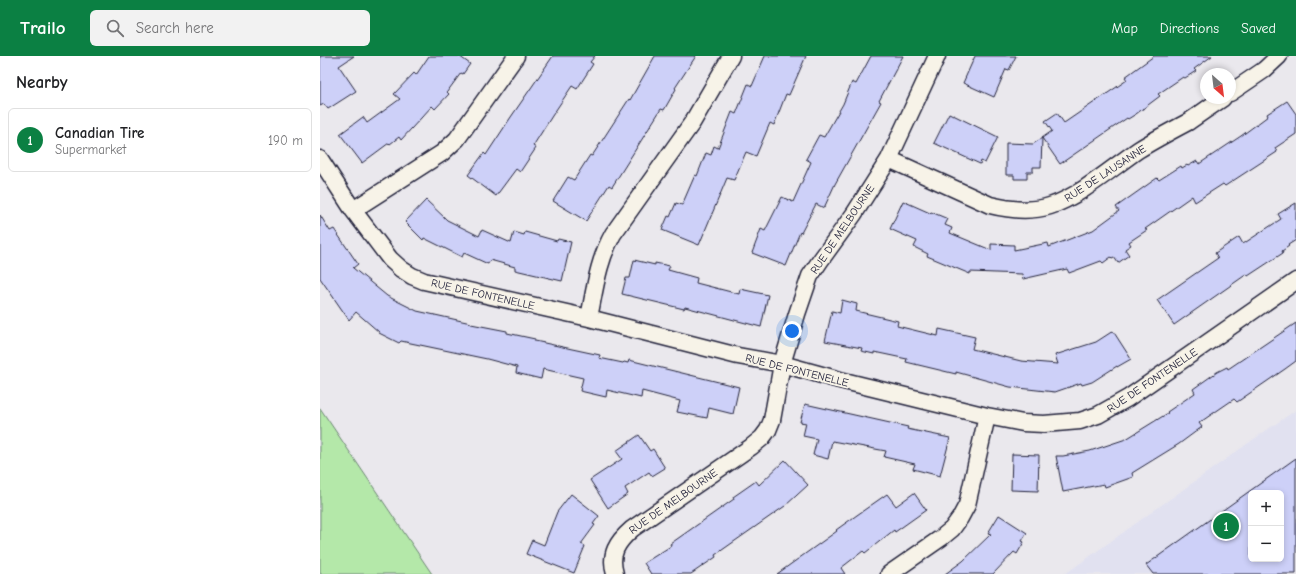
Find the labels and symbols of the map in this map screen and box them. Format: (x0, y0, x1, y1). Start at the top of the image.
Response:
north arrow (1200, 68, 1236, 104)
street label: RUE DE LAUSANNE (1062, 142, 1149, 205)
street label: RUE DE MELBOURNE (808, 182, 877, 276)
street label: RUE DE FONTENELLE (430, 276, 536, 313)
your location (782, 321, 802, 341)
street label: RUE DE FONTENELLE (1105, 345, 1200, 415)
street label: RUE DE FONTENELLE (744, 351, 850, 390)
street label: RUE DE MELBOURNE (627, 466, 720, 537)
pin: 1 (1213, 511, 1239, 541)

